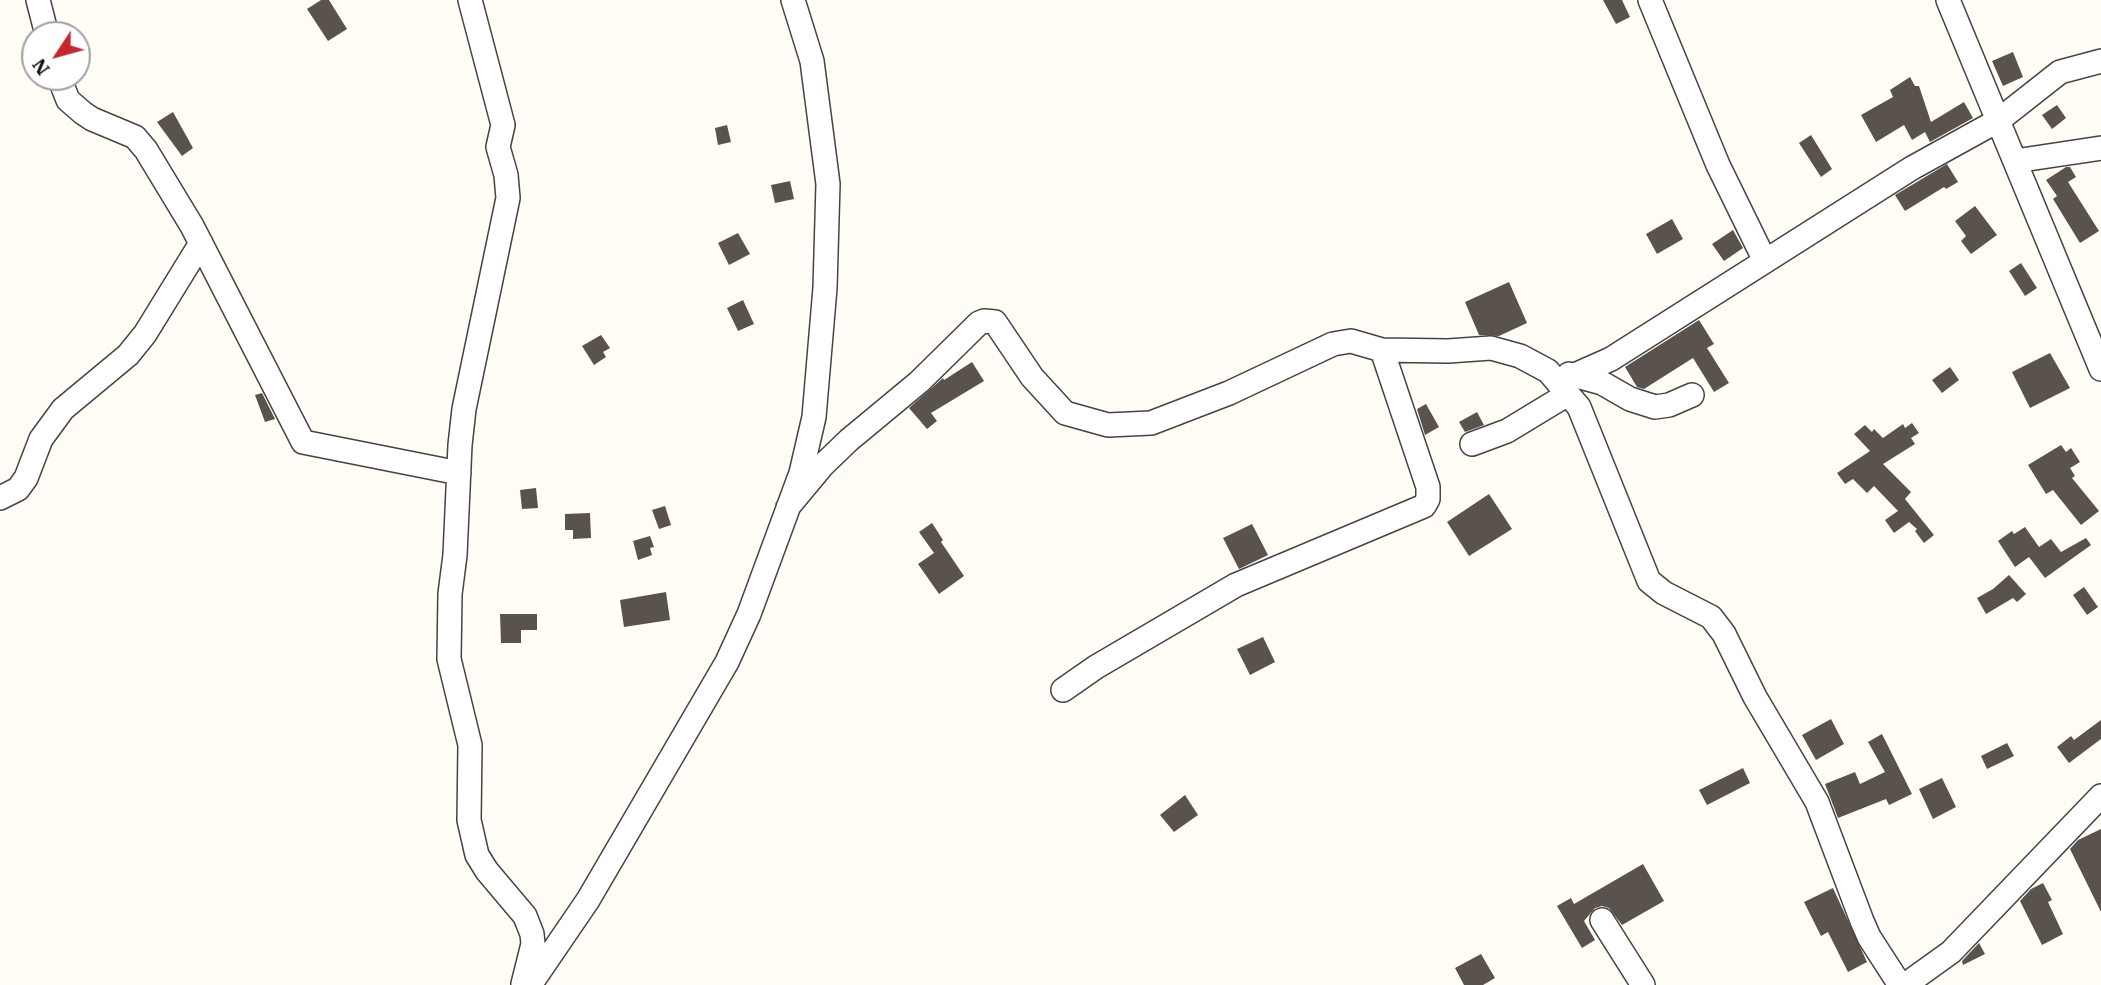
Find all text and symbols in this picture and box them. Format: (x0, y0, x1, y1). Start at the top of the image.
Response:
north arrow (21, 21, 91, 91)
text: N (27, 54, 55, 80)

